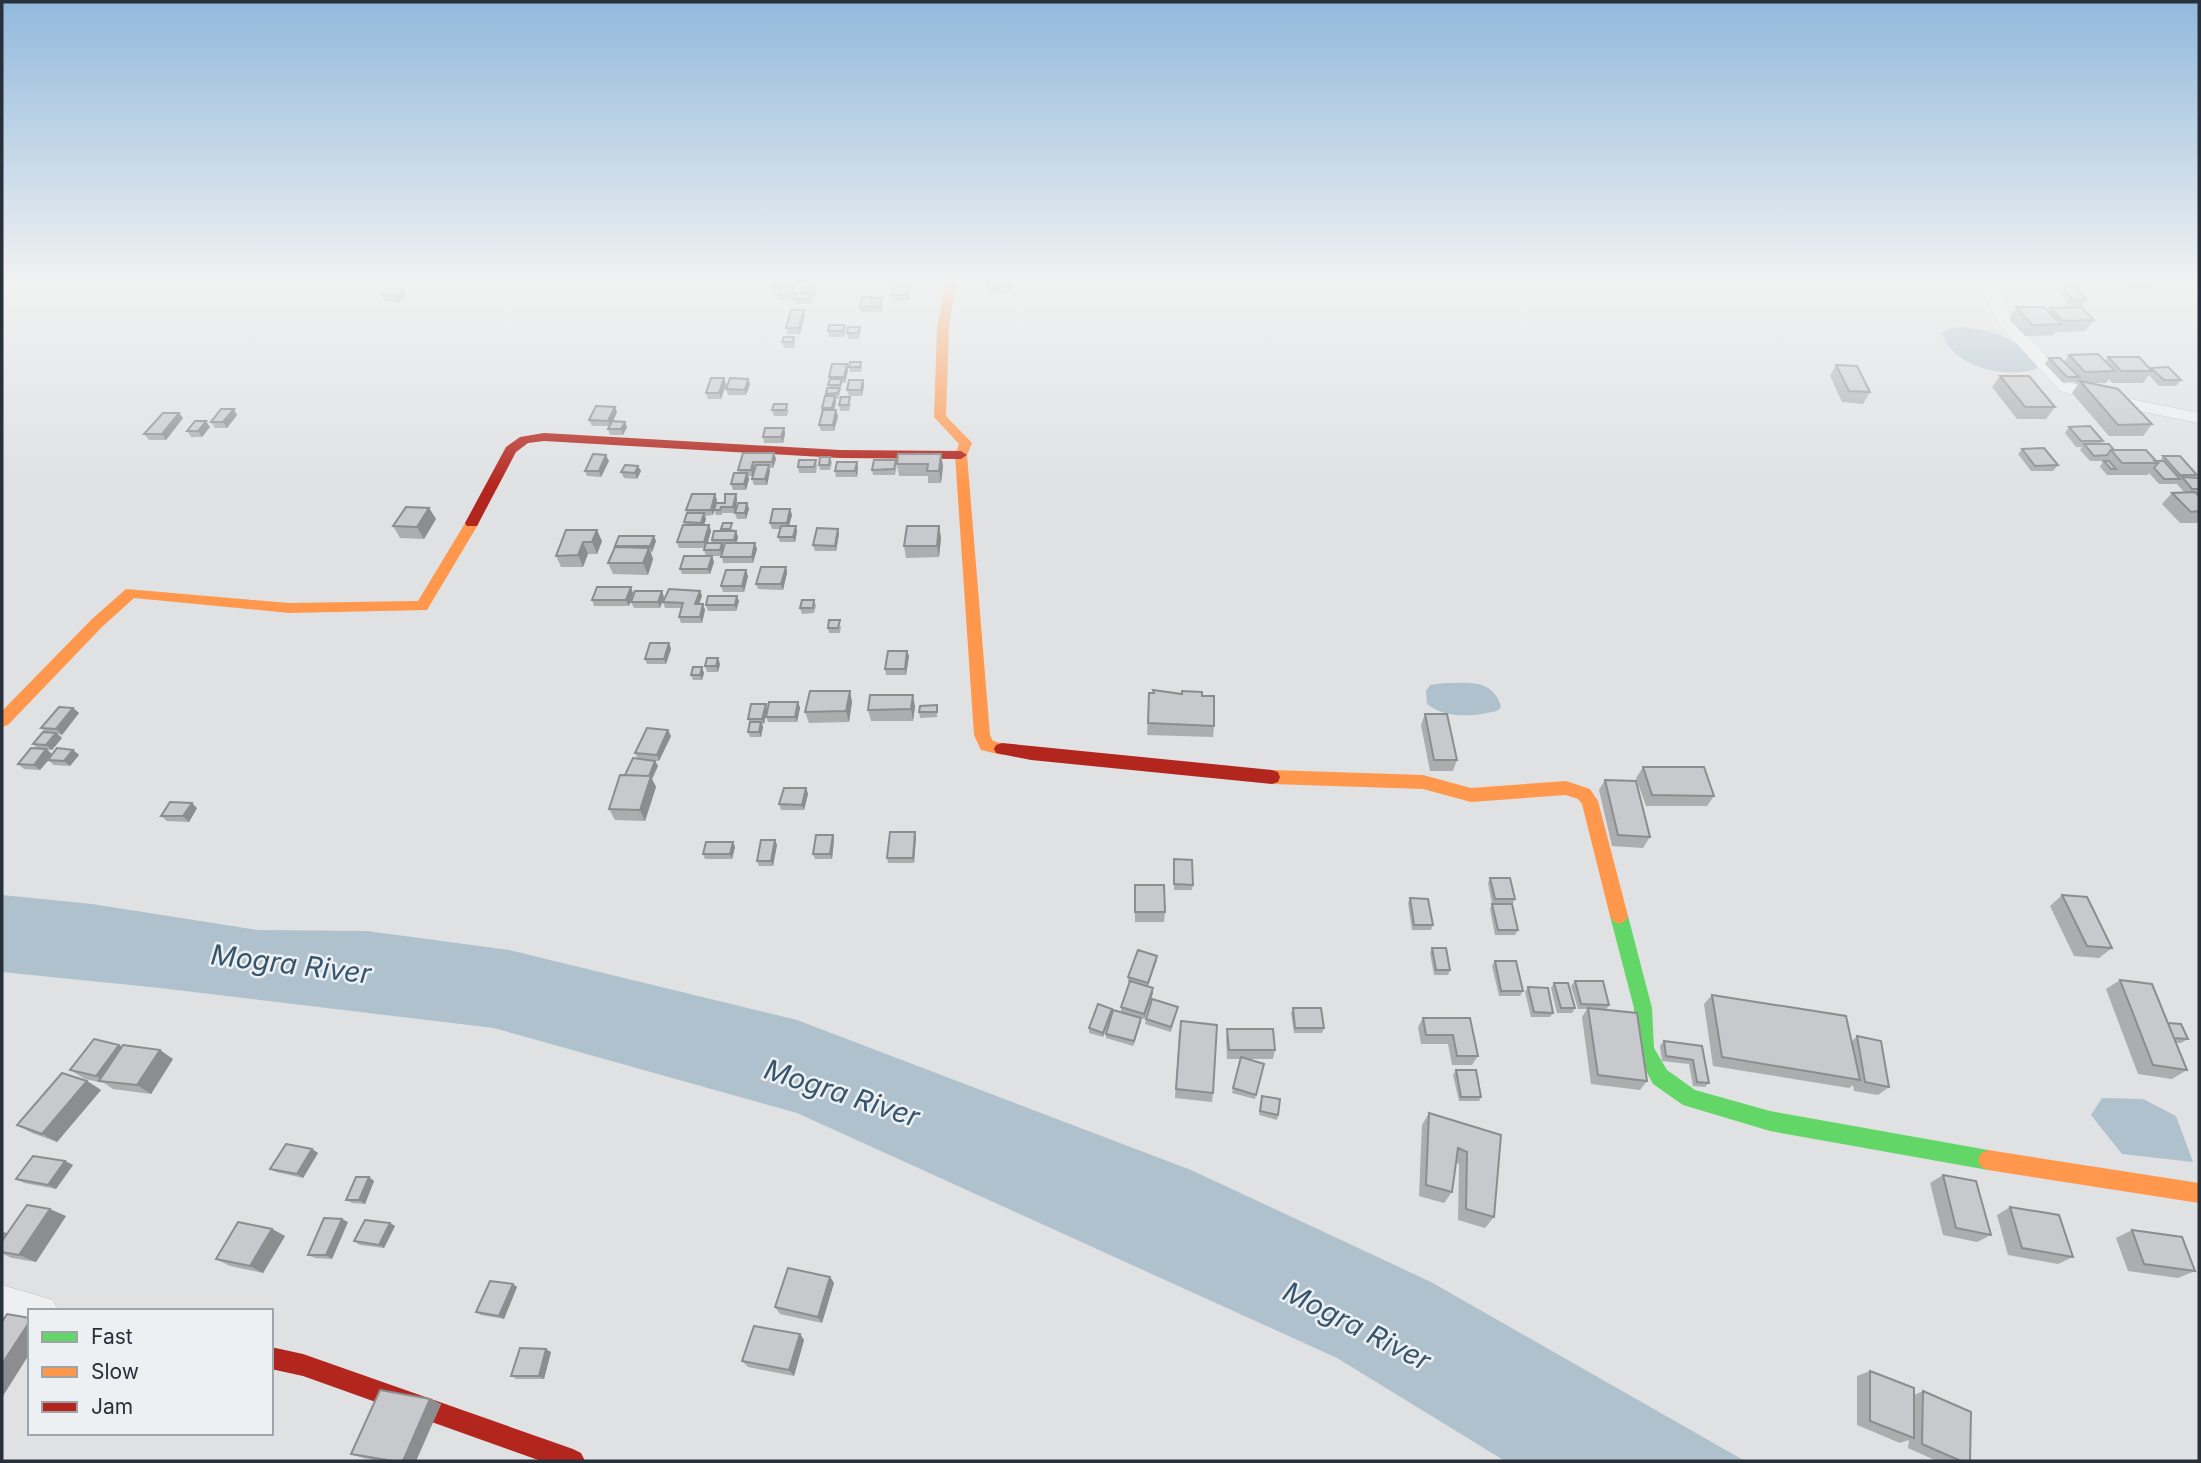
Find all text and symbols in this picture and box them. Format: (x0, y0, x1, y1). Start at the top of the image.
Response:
water label: Mogra River (209, 937, 374, 991)
water label: Mogra River (760, 1052, 925, 1135)
water label: Mogra River (1278, 1274, 1438, 1378)
legend (28, 1309, 273, 1435)
text: Fast (91, 1324, 133, 1349)
text: Slow (91, 1359, 139, 1384)
text: Jam (91, 1394, 133, 1419)

